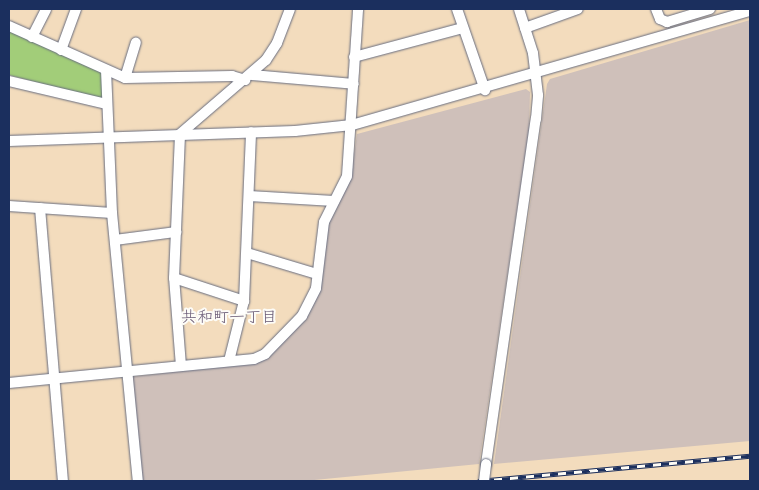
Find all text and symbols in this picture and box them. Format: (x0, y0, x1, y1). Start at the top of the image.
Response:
district label: 共和町一丁目 (181, 307, 277, 327)

